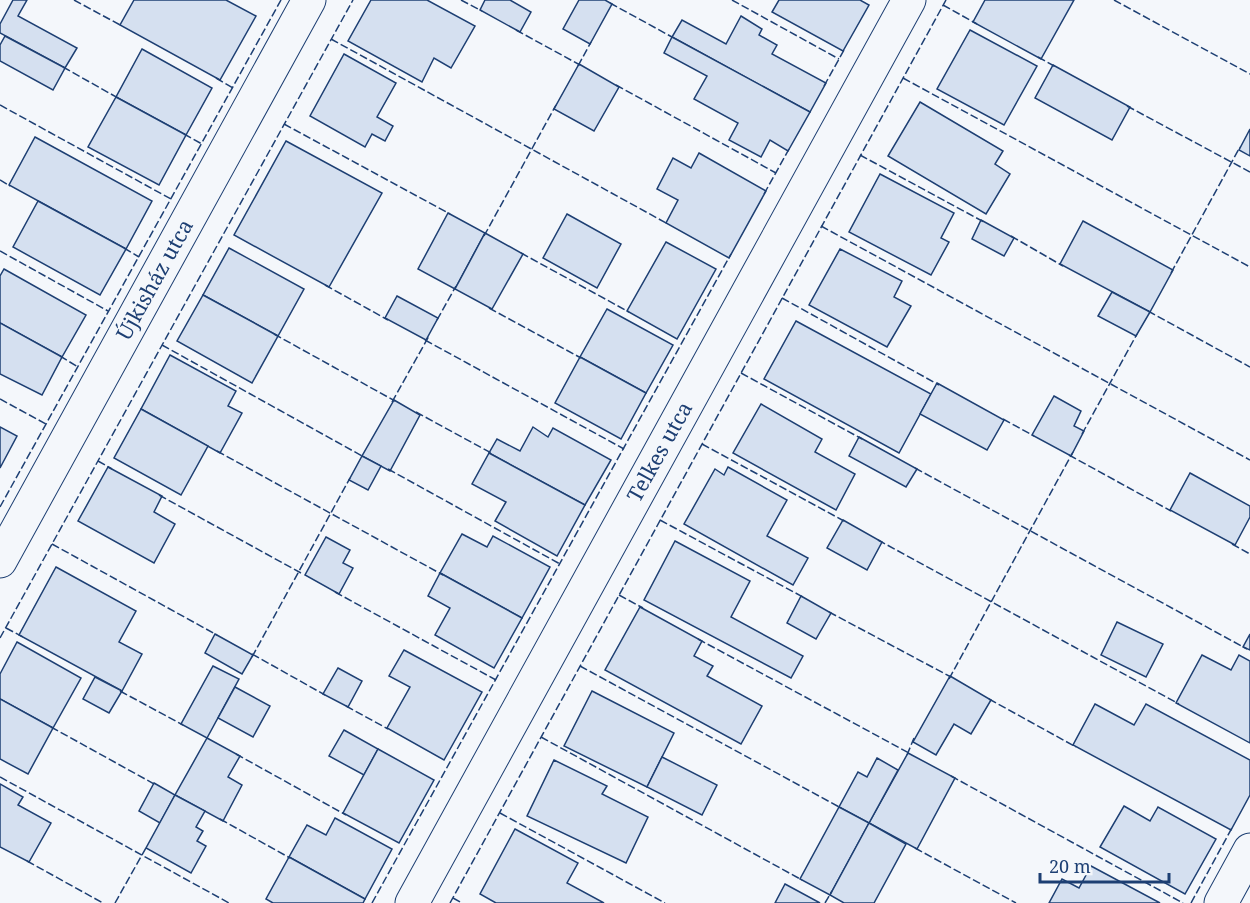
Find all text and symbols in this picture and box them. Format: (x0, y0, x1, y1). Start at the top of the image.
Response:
street label: Újkisház utca (109, 214, 199, 345)
street label: Telkes utca (620, 396, 698, 507)
scale bar (1040, 846, 1169, 884)
text: 20 m (1049, 854, 1091, 878)

